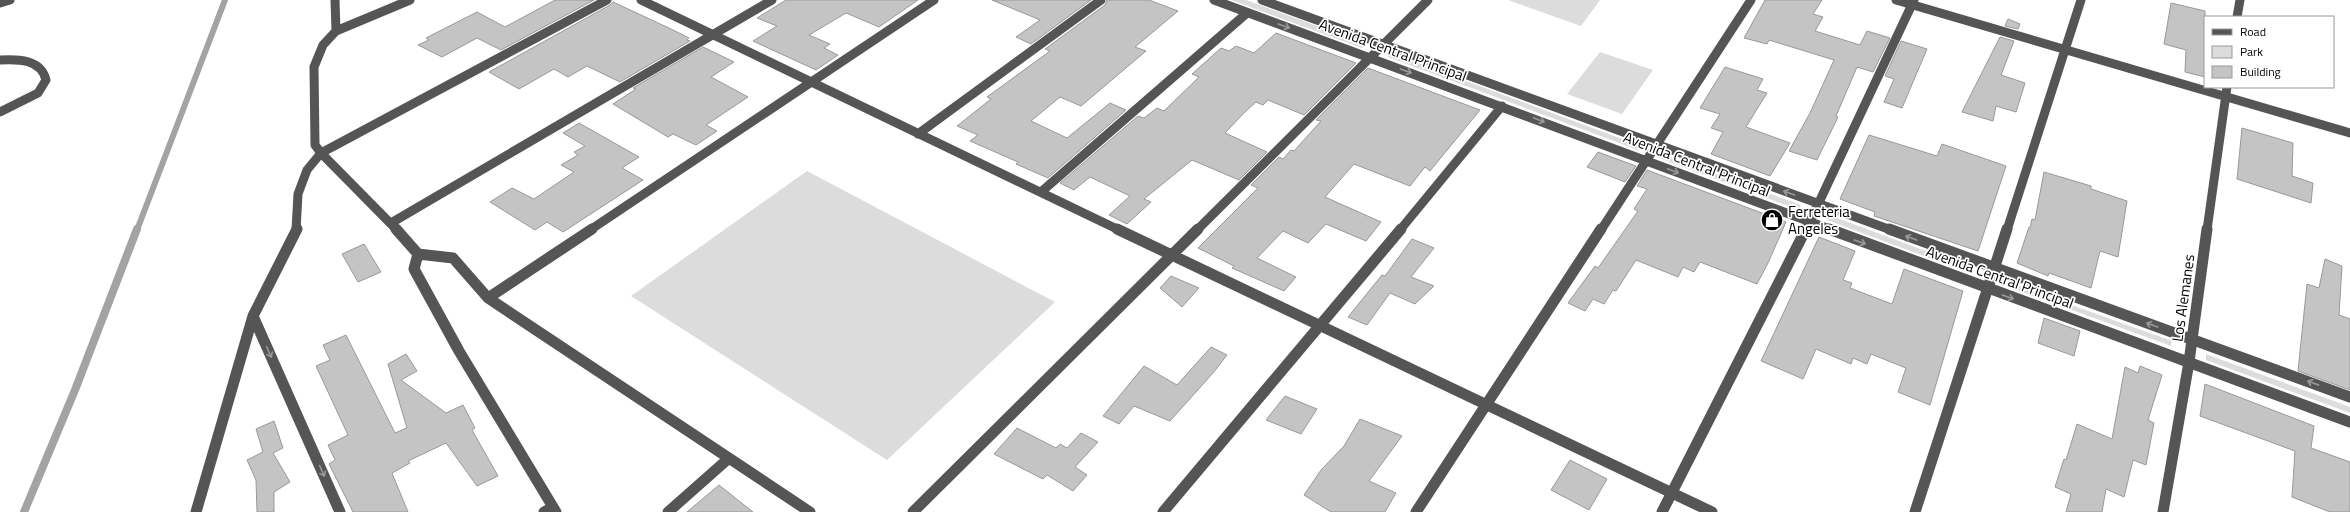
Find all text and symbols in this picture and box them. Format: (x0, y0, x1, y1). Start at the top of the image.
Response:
street label: Avenida Central Principal (1316, 13, 1470, 87)
legend (2204, 16, 2334, 88)
text: Road (2240, 22, 2266, 41)
one-way arrow (1277, 23, 1290, 30)
text: Park (2240, 42, 2263, 61)
text: Building (2240, 62, 2281, 81)
one-way arrow (1399, 67, 1411, 75)
one-way arrow (1532, 116, 1544, 124)
street label: Avenida Central Principal (1620, 125, 1774, 203)
one-way arrow (1667, 167, 1679, 175)
one-way arrow (1783, 189, 1795, 197)
place label: Ferreteria Angeles (1788, 200, 1850, 240)
shop icon: Ferreteria Angeles (1759, 207, 1785, 233)
one-way arrow (1905, 234, 1917, 242)
one-way arrow (1854, 238, 1866, 246)
street label: Avenida Central Principal (1923, 240, 2077, 314)
street label: Los Alemanes (2165, 253, 2201, 343)
one-way arrow (2002, 293, 2014, 301)
one-way arrow (2146, 320, 2158, 328)
one-way arrow (266, 345, 273, 357)
one-way arrow (2308, 379, 2320, 387)
one-way arrow (319, 464, 326, 476)

